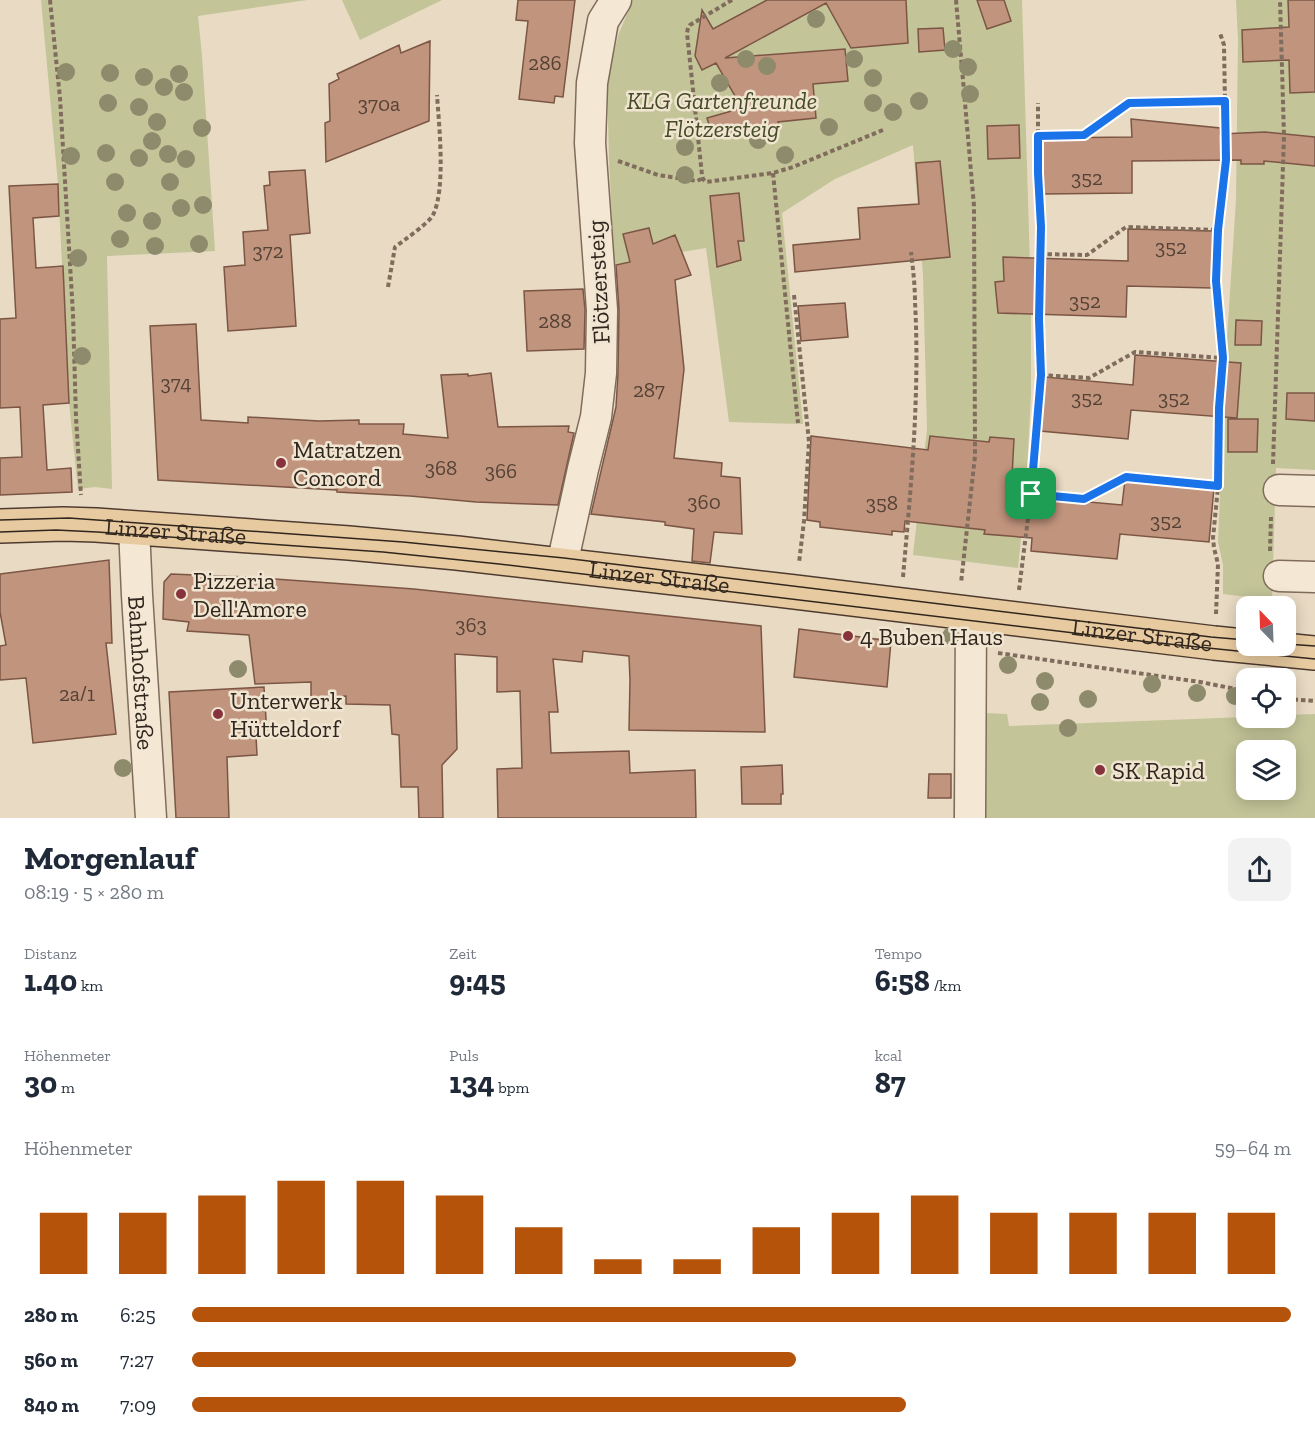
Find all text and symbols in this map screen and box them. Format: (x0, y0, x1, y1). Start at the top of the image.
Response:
house number: 286 (528, 50, 562, 75)
park label: KLG Gartenfreunde Flötzersteig (627, 86, 817, 143)
house number: 370a (358, 91, 400, 116)
house number: 352 (1071, 165, 1103, 190)
street label: Flötzersteig (580, 219, 616, 345)
house number: 352 (1155, 234, 1187, 259)
house number: 372 (253, 238, 283, 263)
house number: 352 (1069, 288, 1101, 313)
house number: 288 (538, 308, 572, 333)
house number: 374 (161, 370, 191, 395)
house number: 287 (633, 377, 665, 402)
house number: 352 (1071, 385, 1103, 410)
house number: 352 (1158, 385, 1190, 410)
place label: Matratzen Concord (293, 435, 401, 492)
house number: 368 (425, 455, 457, 480)
marker: Matratzen Concord (274, 456, 288, 470)
house number: 366 (485, 458, 517, 483)
pin (1005, 468, 1056, 519)
icon: arrive (1014, 477, 1047, 510)
house number: 360 (687, 489, 721, 514)
house number: 358 (866, 490, 898, 515)
house number: 352 (1150, 508, 1182, 533)
street label: Linzer Straße (104, 511, 247, 550)
street label: Linzer Straße (588, 554, 731, 599)
place label: Pizzeria Dell'Amore (193, 566, 307, 623)
marker: Pizzeria Dell'Amore (174, 587, 188, 601)
street label: Bahnhofstraße (123, 595, 161, 751)
north arrow (1236, 596, 1296, 656)
map controls (1236, 596, 1296, 800)
street label: Linzer Straße (1070, 611, 1214, 657)
house number: 363 (455, 612, 487, 637)
place label: 4 Buben Haus (860, 622, 1003, 651)
marker: 4 Buben Haus (841, 629, 855, 643)
button: locate (1236, 668, 1296, 728)
house number: 2a/1 (59, 681, 95, 706)
place label: Unterwerk Hütteldorf (230, 686, 343, 743)
marker: Unterwerk Hütteldorf (211, 707, 225, 721)
button: layers (1236, 740, 1296, 800)
place label: SK Rapid (1112, 756, 1205, 785)
marker: SK Rapid (1093, 763, 1107, 777)
text: Morgenlauf (24, 838, 196, 877)
button: share (1228, 838, 1291, 901)
text: 08:19 · 5 × 280 m (24, 880, 164, 904)
text: Distanz (24, 944, 77, 963)
text: Zeit (449, 944, 477, 963)
text: Tempo (875, 944, 922, 963)
text: 1.40 (24, 963, 77, 999)
text: 9:45 (449, 963, 506, 999)
text: 6:58 (875, 963, 930, 999)
text: km (77, 976, 103, 995)
text: /km (930, 976, 961, 995)
text: Höhenmeter (24, 1046, 111, 1065)
text: Puls (449, 1046, 479, 1065)
text: kcal (875, 1046, 902, 1065)
text: 30 (24, 1065, 57, 1101)
text: 134 (449, 1065, 495, 1101)
text: 87 (875, 1065, 906, 1101)
text: m (57, 1078, 75, 1097)
text: bpm (495, 1078, 529, 1097)
text: Höhenmeter (24, 1136, 133, 1160)
text: 59–64 m (1214, 1136, 1291, 1160)
text: 280 m (24, 1303, 78, 1327)
text: 6:25 (120, 1303, 156, 1327)
text: 560 m (24, 1348, 78, 1372)
text: 7:27 (120, 1348, 154, 1372)
text: 840 m (24, 1393, 79, 1417)
text: 7:09 (120, 1393, 156, 1417)

